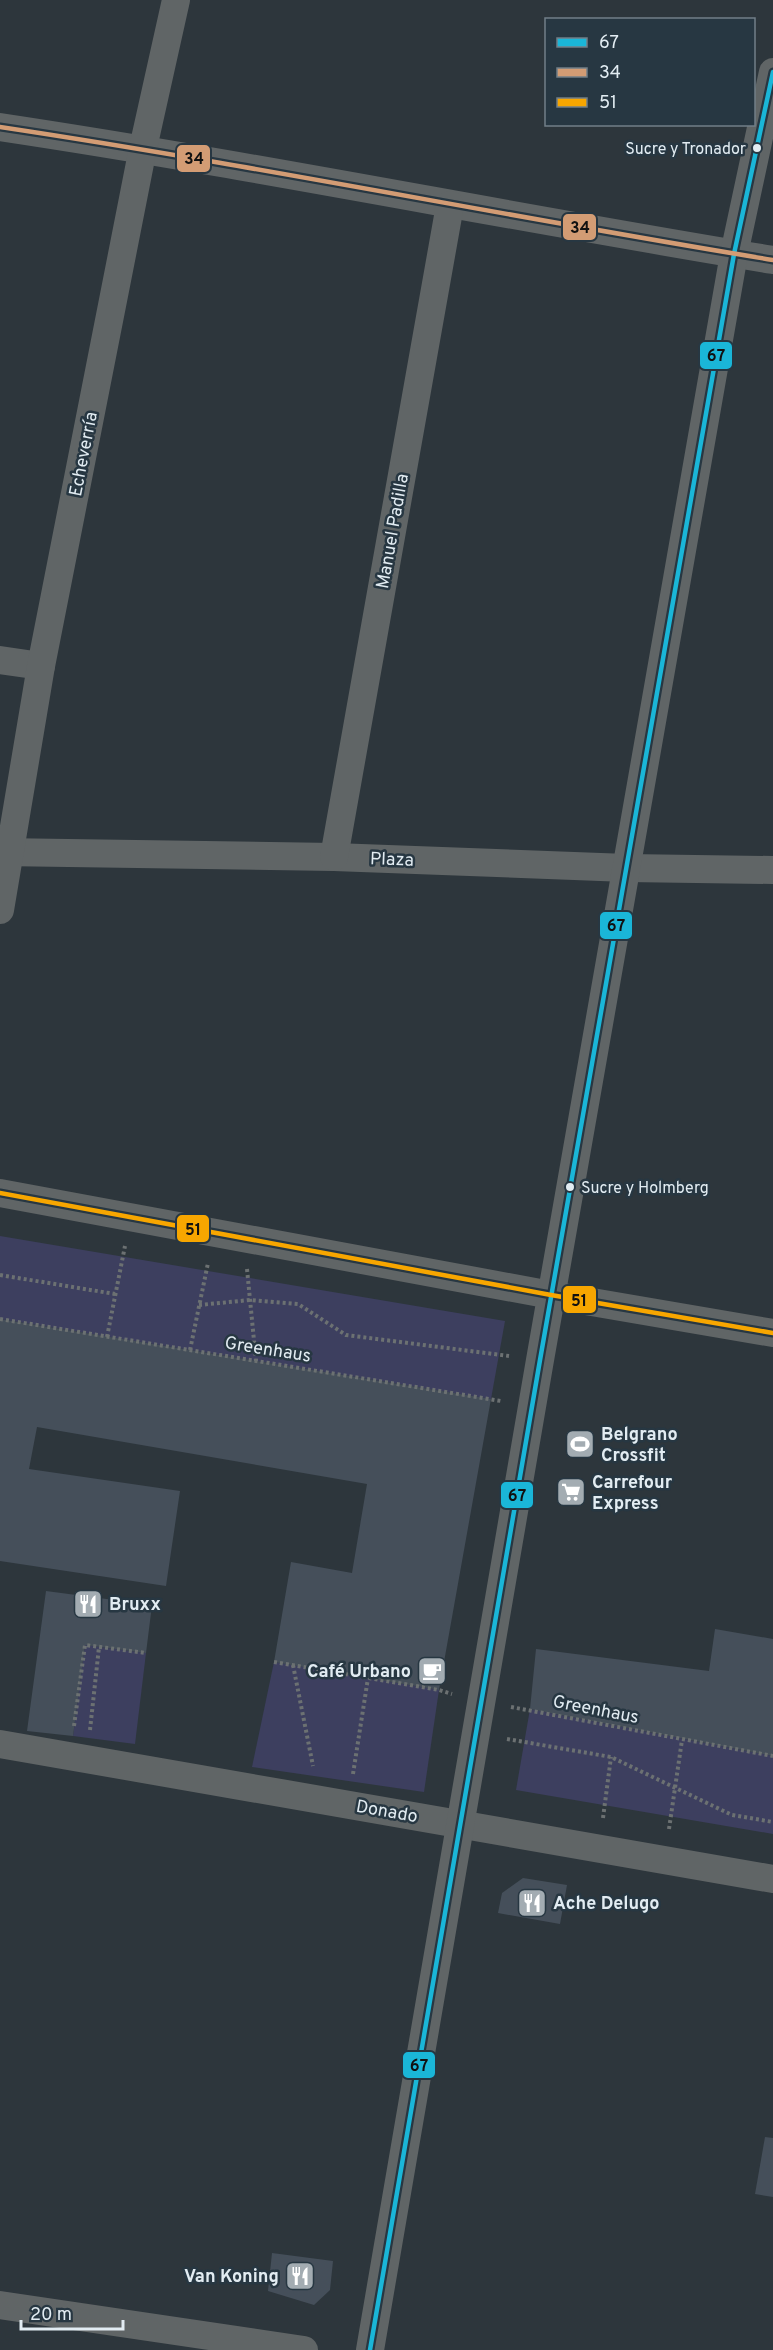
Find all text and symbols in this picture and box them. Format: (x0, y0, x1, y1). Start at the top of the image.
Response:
legend (545, 18, 755, 126)
text: 67 (599, 32, 619, 55)
text: 34 (599, 62, 621, 85)
text: 51 (599, 92, 617, 115)
place label: Sucre y Tronador (625, 140, 746, 160)
marker: Sucre y Tronador (751, 142, 763, 154)
line badge: 34 (176, 144, 211, 173)
text: 34 (184, 150, 204, 170)
line badge: 34 (562, 213, 597, 241)
text: 34 (570, 219, 590, 239)
line badge: 67 (699, 341, 733, 370)
text: 67 (707, 347, 725, 367)
street label: Echeverría (65, 410, 104, 499)
street label: Manuel Padilla (372, 472, 415, 591)
street label: Plaza (370, 848, 414, 873)
line badge: 67 (599, 911, 633, 940)
text: 67 (607, 917, 625, 937)
place label: Sucre y Holmberg (581, 1179, 709, 1199)
marker: Sucre y Holmberg (564, 1181, 576, 1193)
line badge: 51 (176, 1214, 210, 1243)
text: 51 (185, 1221, 201, 1241)
line badge: 51 (562, 1285, 597, 1314)
text: 51 (571, 1292, 587, 1312)
street label: Greenhaus (223, 1332, 313, 1369)
place label: Belgrano Crossfit (601, 1424, 678, 1468)
sports icon: Belgrano Crossfit (564, 1428, 596, 1460)
place label: Carrefour Express (592, 1472, 673, 1516)
supermarket icon: Carrefour Express (555, 1476, 587, 1508)
line badge: 67 (500, 1481, 534, 1509)
text: 67 (508, 1487, 526, 1507)
restaurant icon: Bruxx (72, 1588, 104, 1620)
place label: Bruxx (109, 1594, 161, 1617)
cafe icon: Café Urbano (416, 1655, 448, 1687)
place label: Café Urbano (307, 1661, 411, 1684)
street label: Greenhaus (551, 1691, 641, 1730)
street label: Donado (354, 1796, 419, 1829)
restaurant icon: Ache Delugo (516, 1887, 548, 1919)
place label: Ache Delugo (553, 1893, 659, 1916)
line badge: 67 (402, 2051, 436, 2079)
text: 67 (410, 2057, 428, 2077)
restaurant icon: Van Koning (284, 2260, 316, 2292)
place label: Van Koning (184, 2266, 279, 2289)
scale bar (21, 2293, 123, 2331)
text: 20 m (30, 2304, 72, 2327)

